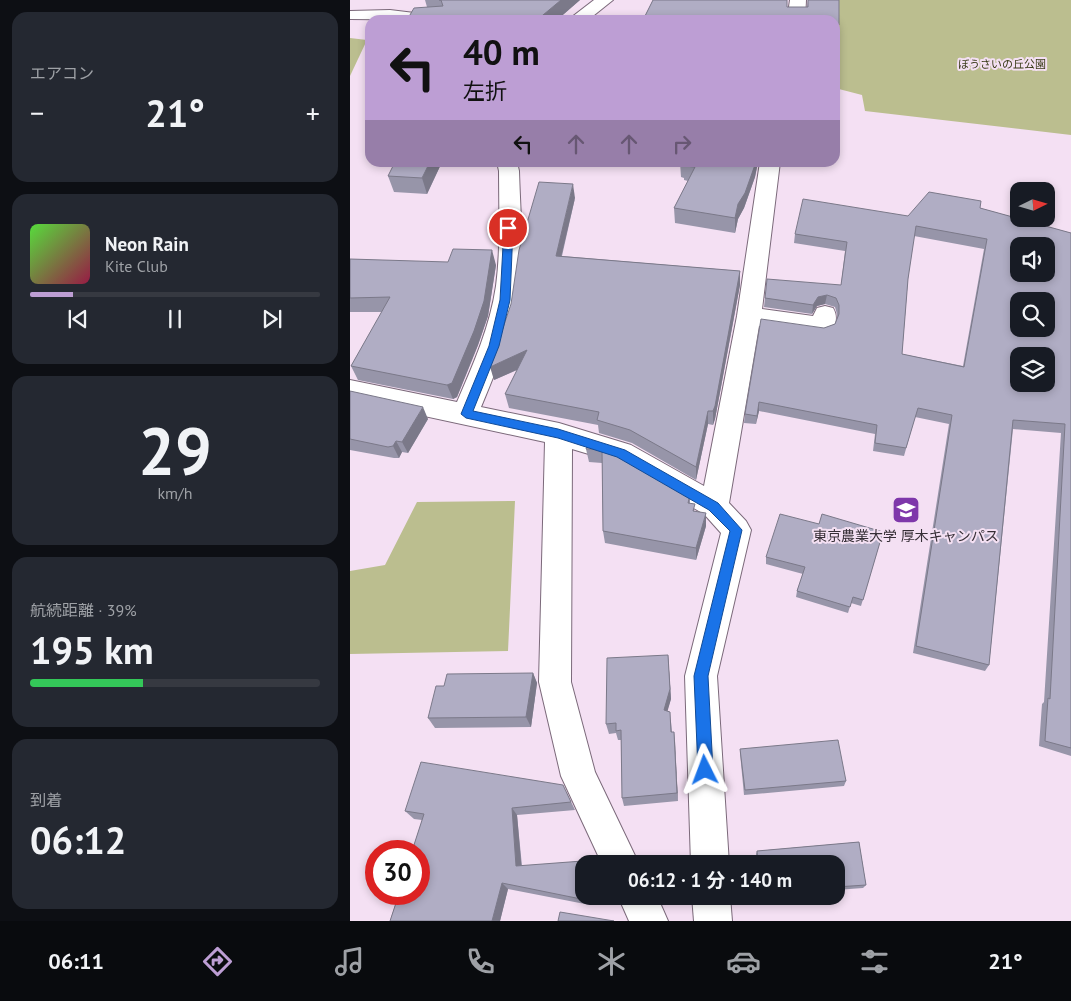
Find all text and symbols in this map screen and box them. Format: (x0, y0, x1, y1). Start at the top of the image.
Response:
text: 40 m (463, 29, 540, 75)
icon: left (380, 35, 445, 100)
park label: ぼうさいの丘公園 (958, 57, 1046, 71)
text: エアコン (30, 63, 94, 83)
text: 左折 (463, 77, 507, 105)
text: 21° (145, 88, 205, 137)
text: − (30, 94, 44, 131)
text: + (306, 94, 320, 131)
icon: left (509, 130, 537, 158)
icon: ahead (562, 130, 590, 158)
icon: ahead (615, 130, 643, 158)
icon: right (668, 130, 696, 158)
north arrow (1010, 182, 1055, 228)
map controls (1010, 182, 1055, 392)
pin (487, 207, 529, 249)
icon: arrive (494, 214, 522, 242)
text: Neon Rain (105, 232, 189, 256)
button: sound (1010, 237, 1055, 282)
text: Kite Club (105, 256, 168, 276)
button: search (1010, 292, 1055, 337)
icon: previous (64, 305, 92, 333)
icon: pause (161, 305, 189, 333)
icon: next (258, 305, 286, 333)
button: layers (1010, 347, 1055, 392)
text: 29 (138, 408, 212, 492)
text: km/h (157, 483, 193, 503)
school or university icon: 東京農業大学 厚木キャンパス (891, 495, 921, 525)
place label: 東京農業大学 厚木キャンパス (813, 527, 999, 545)
text: 航続距離 · 39% (30, 600, 137, 620)
text: 195 km (30, 625, 154, 674)
position arrow (678, 743, 730, 795)
text: 到着 (30, 790, 62, 810)
text: 06:12 (30, 815, 126, 864)
speed limit sign: 30 (365, 840, 430, 905)
text: 06:12 · 1 分 · 140 m (628, 868, 792, 892)
icon: directions (200, 944, 235, 979)
icon: music (332, 944, 367, 979)
icon: phone (463, 944, 498, 979)
icon: climate (594, 944, 629, 979)
icon: car (726, 944, 761, 979)
icon: filters (857, 944, 892, 979)
text: 06:11 (48, 947, 104, 975)
text: 21° (988, 947, 1023, 975)

